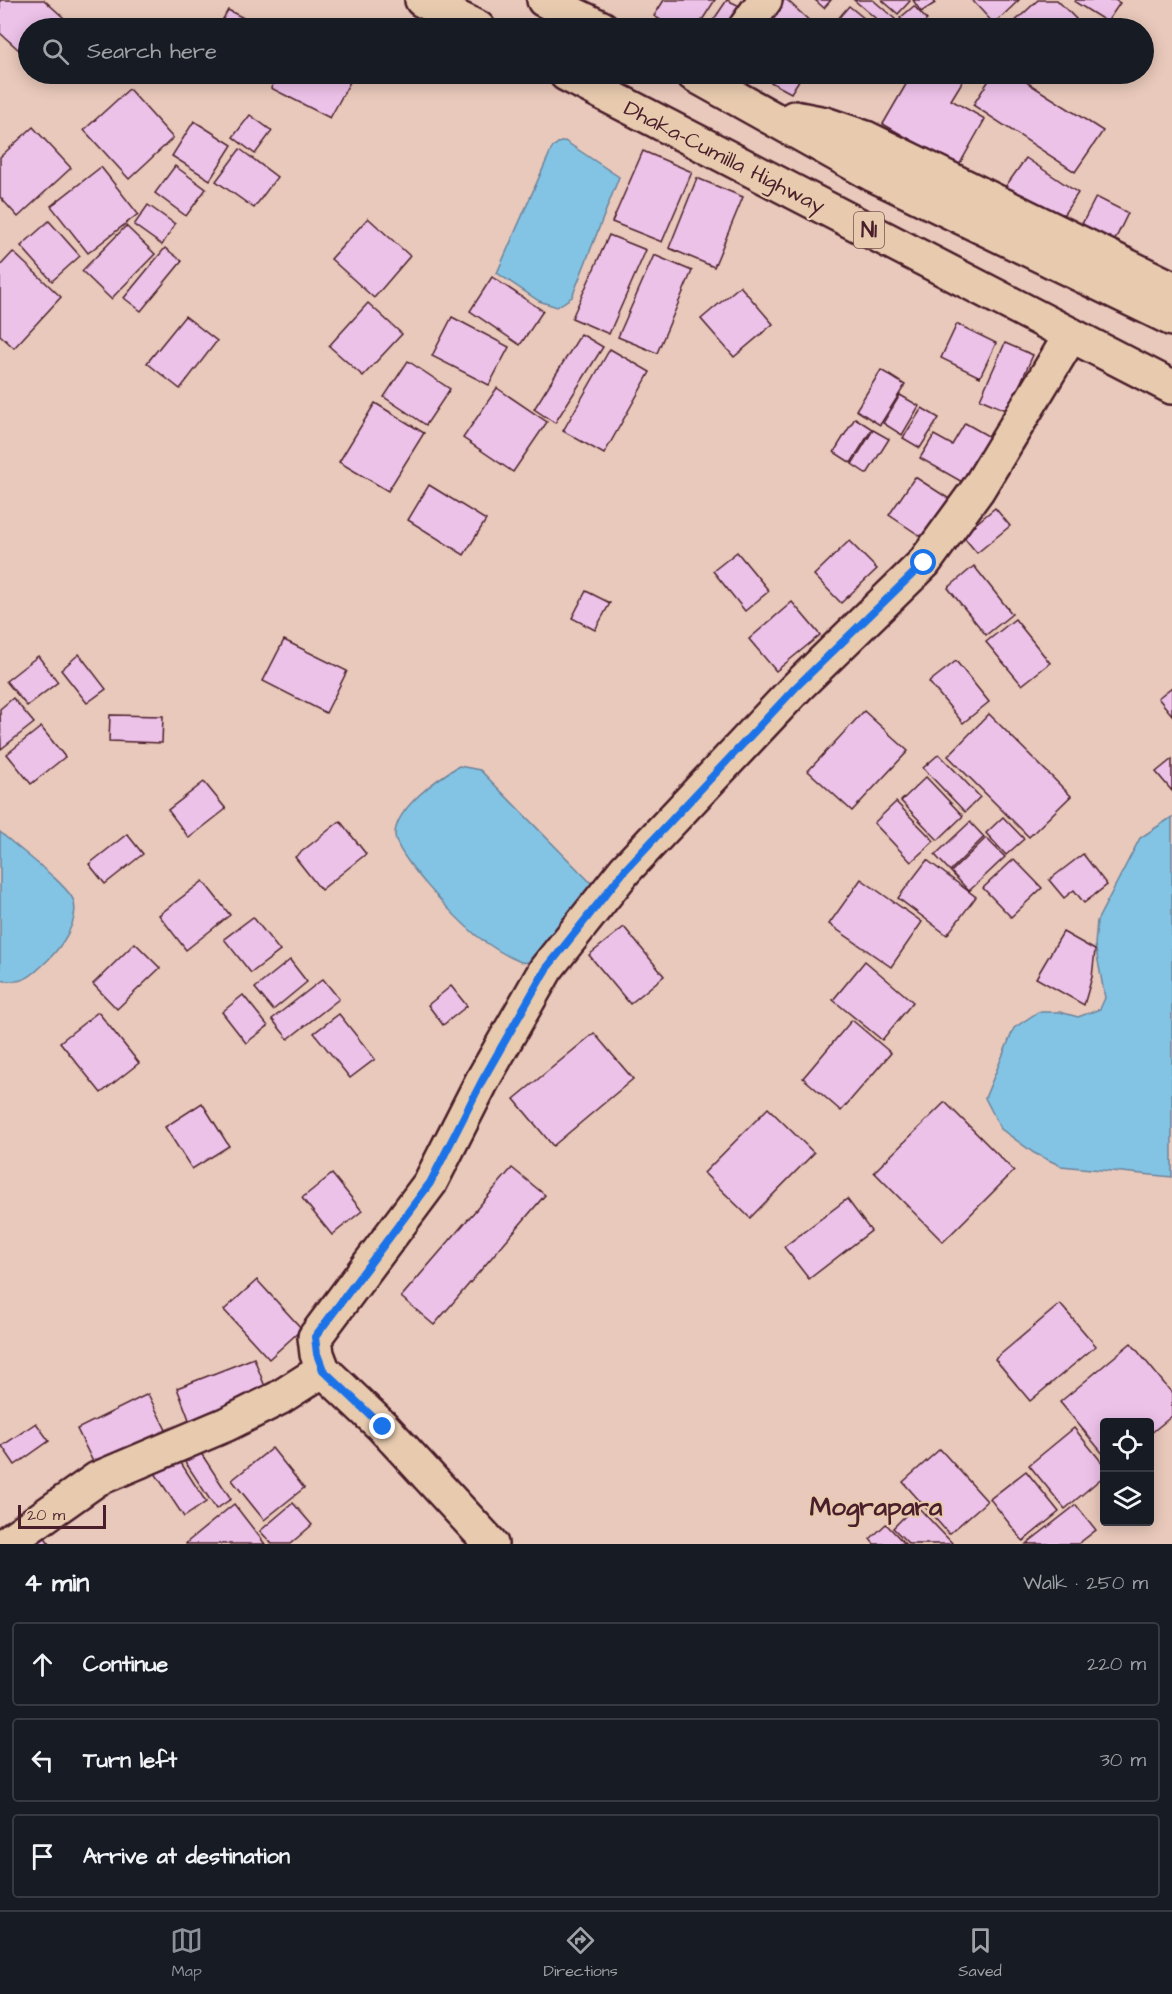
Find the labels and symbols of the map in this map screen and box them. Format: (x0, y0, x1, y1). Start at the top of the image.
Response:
street label: Dhaka–Cumilla Highway (618, 93, 830, 222)
road number: N1 (854, 212, 884, 248)
route start (910, 549, 936, 575)
route end (369, 1413, 395, 1439)
district label: Mograpara (810, 1489, 943, 1528)
scale bar (18, 1502, 106, 1530)

